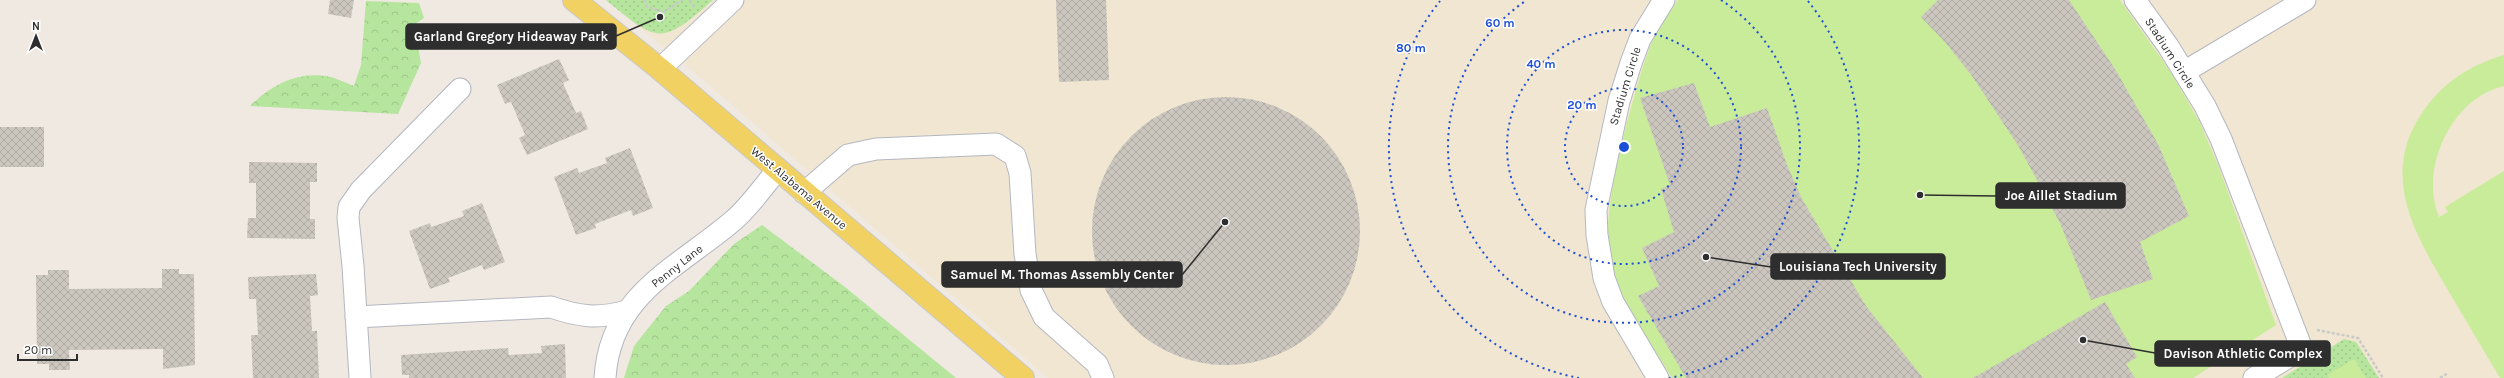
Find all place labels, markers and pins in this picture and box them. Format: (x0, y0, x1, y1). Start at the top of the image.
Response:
callout: Garland Gregory Hideaway Park (406, 24, 616, 49)
centre of rings (1617, 140, 1631, 154)
callout: Joe Aillet Stadium (1996, 183, 2125, 208)
callout: Louisiana Tech University (1771, 254, 1945, 279)
callout: Samuel M. Thomas Assembly Center (942, 262, 1182, 287)
callout: Davison Athletic Complex (2155, 341, 2330, 366)

